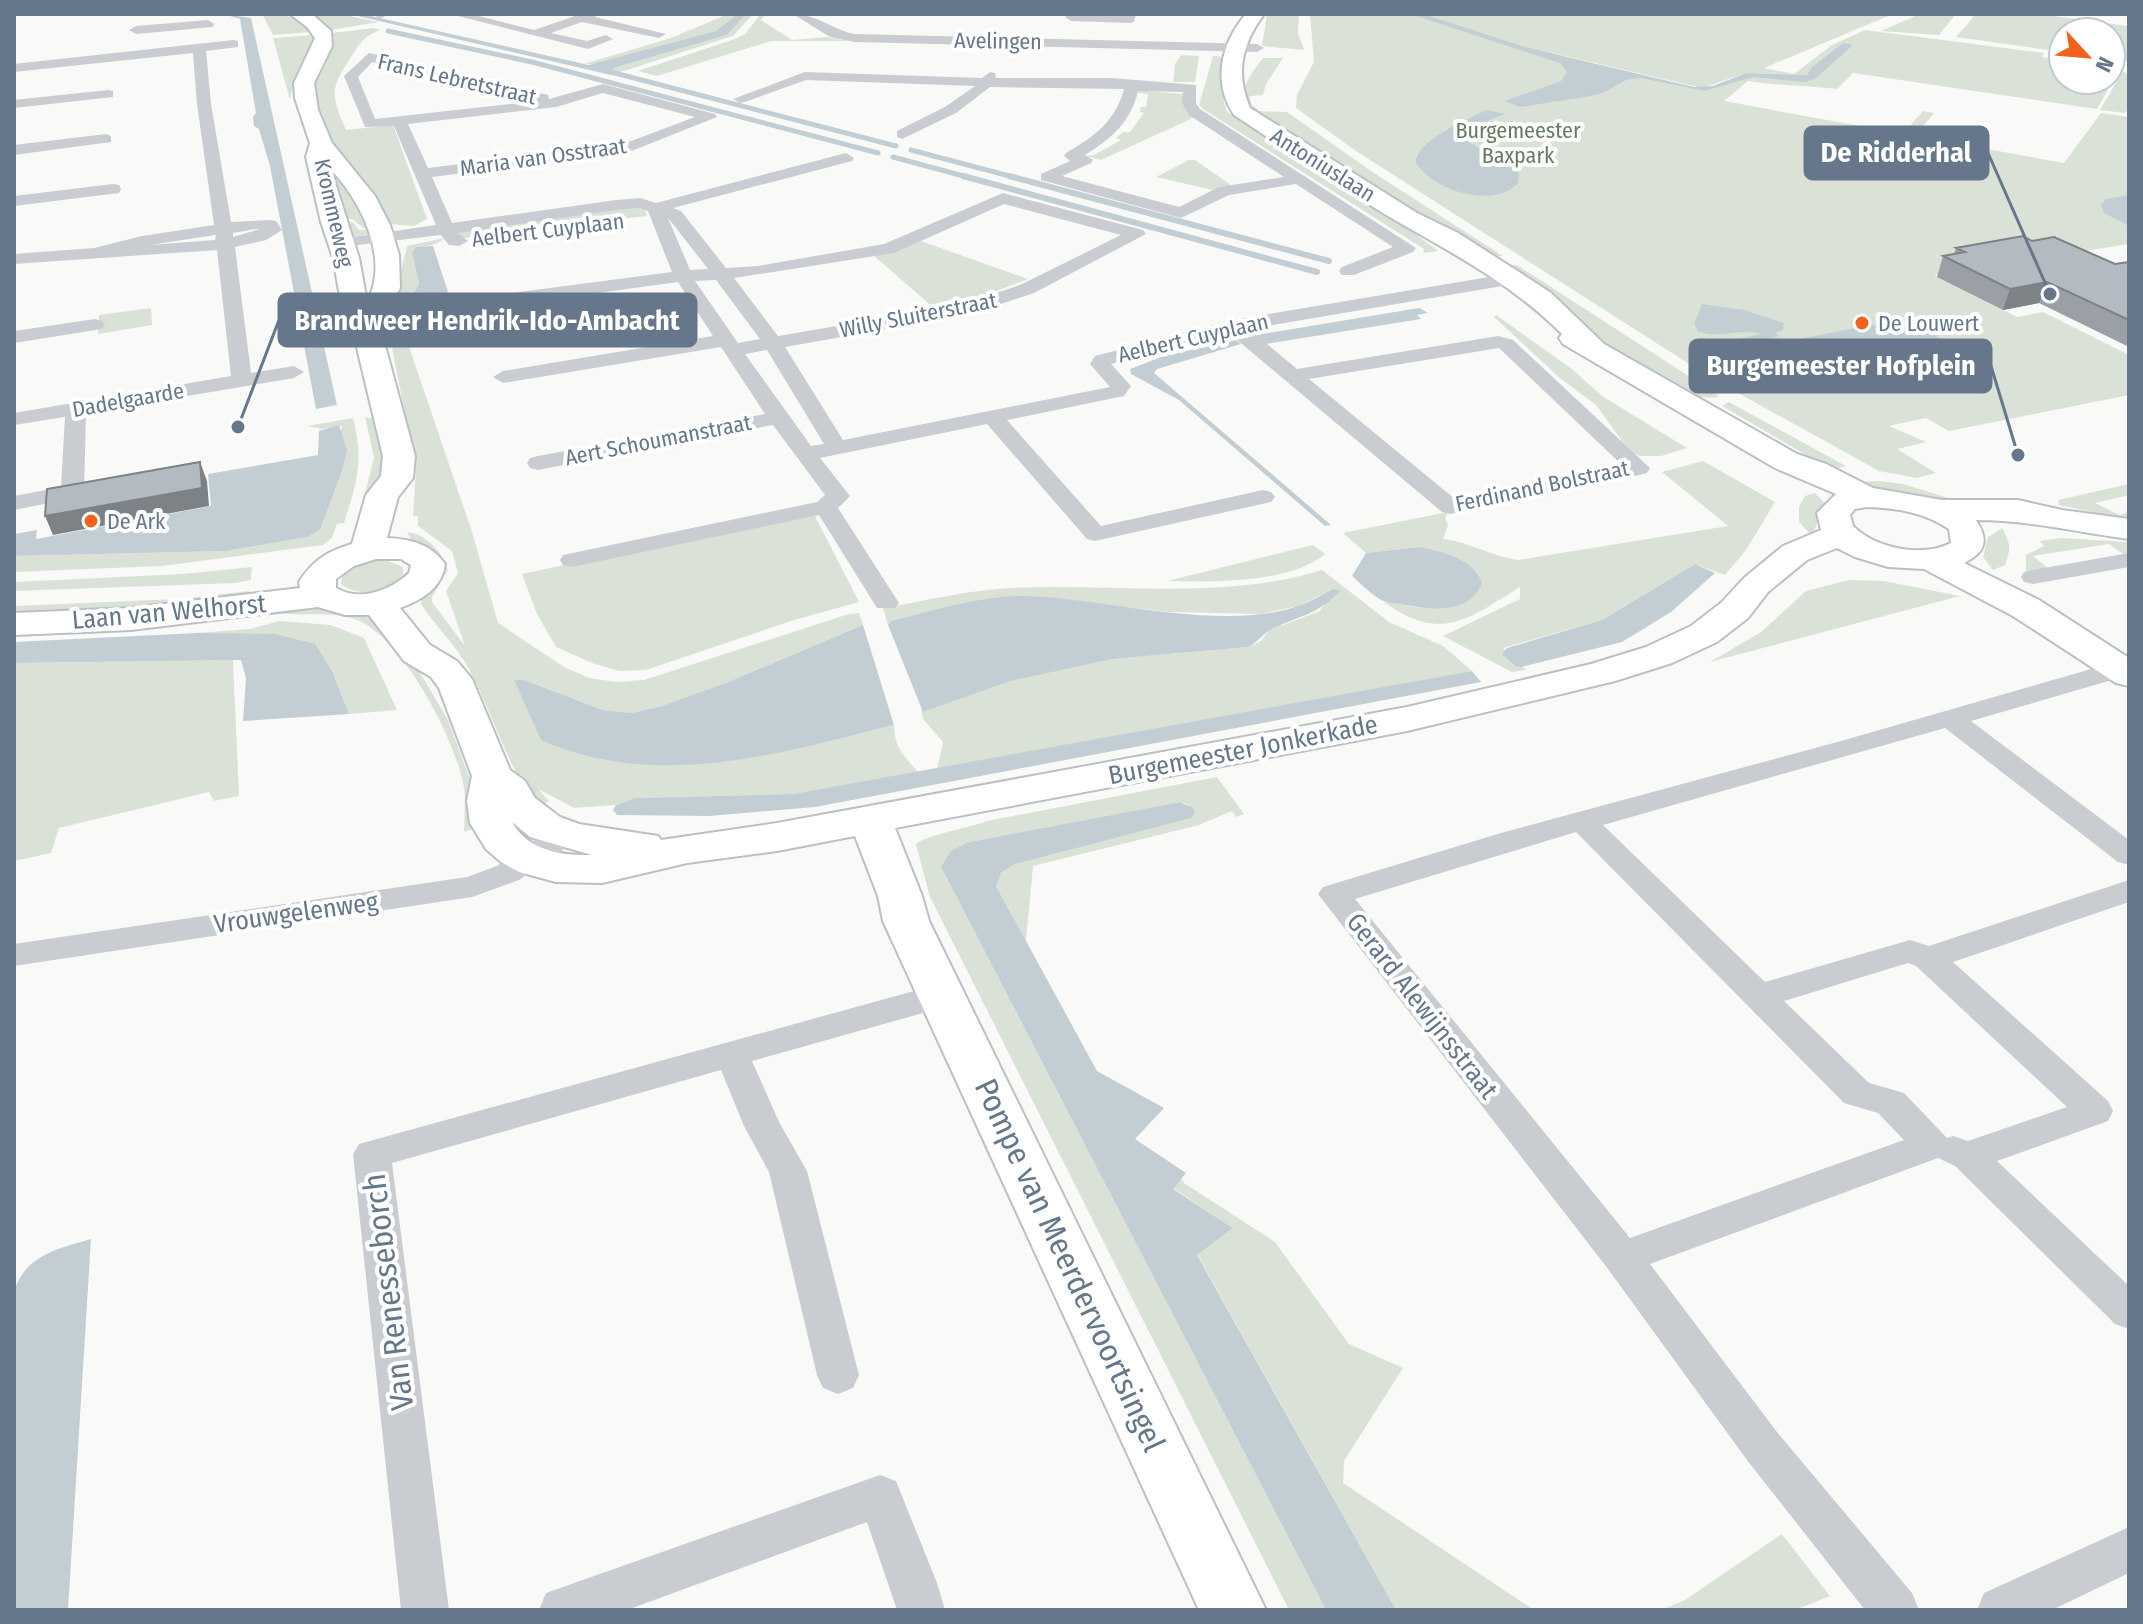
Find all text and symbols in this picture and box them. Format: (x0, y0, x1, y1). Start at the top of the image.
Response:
north arrow (2047, 16, 2127, 96)
street label: Avelingen (954, 27, 1042, 55)
street label: Frans Lebretstraat (375, 48, 540, 111)
text: N (2090, 53, 2120, 76)
park label: Burgemeester Baxpark (1455, 117, 1581, 169)
street label: Antoniuslaan (1266, 122, 1380, 208)
callout: De Ridderhal (1805, 127, 1988, 179)
street label: Maria van Osstraat (458, 132, 629, 182)
text: De Ridderhal (1821, 136, 1972, 169)
street label: Krommeweg (308, 156, 360, 271)
street label: Aelbert Cuyplaan (470, 207, 626, 253)
street label: Willy Sluiterstraat (837, 286, 1000, 343)
callout: Brandweer Hendrik-Ido-Ambacht (279, 294, 696, 346)
text: Brandweer Hendrik-Ido-Ambacht (294, 304, 681, 337)
street label: Aelbert Cuyplaan (1115, 308, 1271, 368)
place label: De Louwert (1878, 310, 1980, 337)
marker: De Louwert (1853, 314, 1871, 332)
callout: Burgemeester Hofplein (1690, 340, 1991, 392)
text: Burgemeester Hofplein (1706, 349, 1976, 382)
street label: Dadelgaarde (70, 377, 186, 423)
street label: Aert Schoumanstraat (563, 409, 754, 471)
street label: Ferdinand Bolstraat (1453, 454, 1632, 518)
place label: De Ark (107, 508, 166, 535)
marker: De Ark (82, 512, 100, 530)
street label: Laan van Welhorst (71, 588, 268, 636)
street label: Burgemeester Jonkerkade (1106, 709, 1380, 791)
street label: Vrouwgelenweg (212, 886, 381, 940)
street label: Gerard Alewijnsstraat (1340, 907, 1504, 1105)
street label: Pompe van Meerdervoortsingel (967, 1073, 1173, 1457)
street label: Van Renesseborch (355, 1172, 421, 1412)

